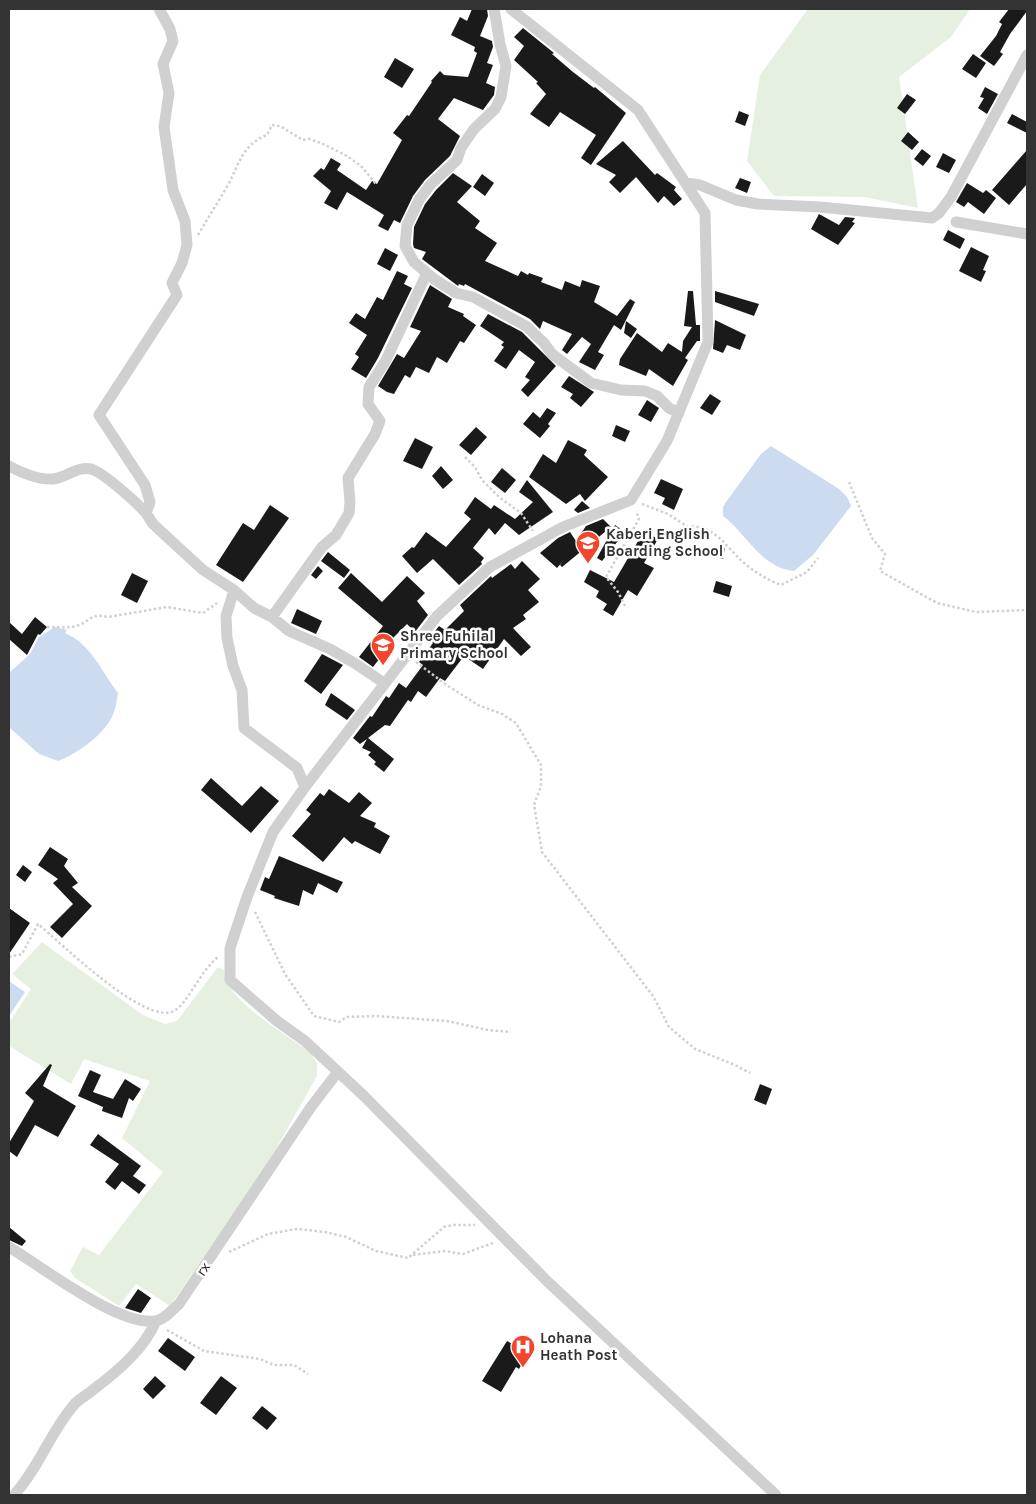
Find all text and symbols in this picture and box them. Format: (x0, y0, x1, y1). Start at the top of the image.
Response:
place label: Kaberi English Boarding School (606, 525, 723, 560)
school or university icon: Kaberi English Boarding School (575, 530, 601, 564)
place label: Shree Fuhilal Primary School (400, 627, 508, 662)
school or university icon: Shree Fuhilal Primary School (370, 632, 396, 666)
street label: rx (192, 1258, 214, 1279)
place label: Lohana Heath Post (540, 1329, 617, 1364)
hospital icon: Lohana Heath Post (510, 1334, 536, 1368)

